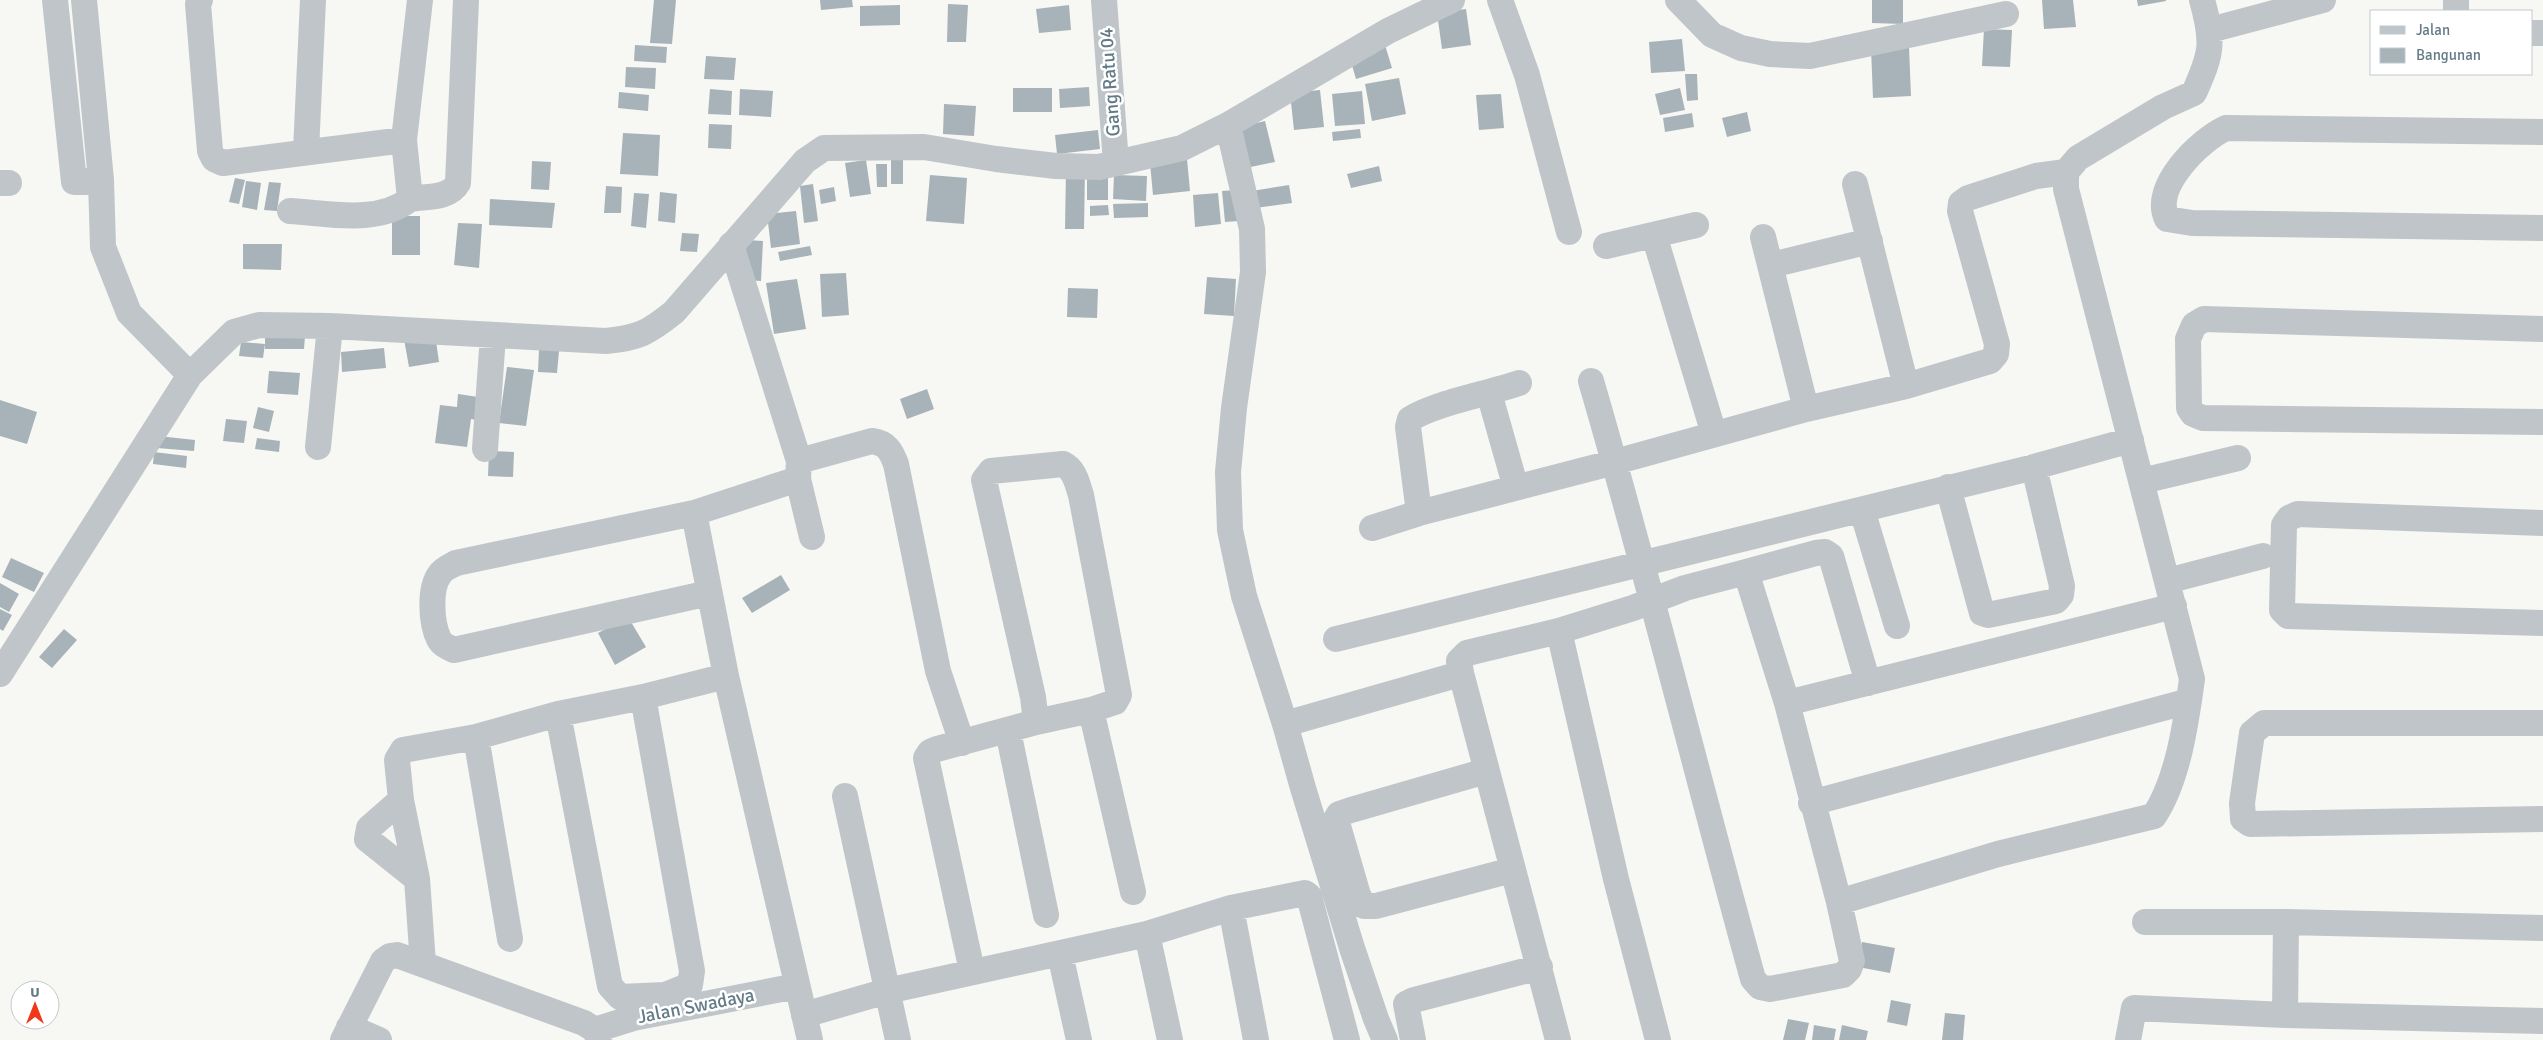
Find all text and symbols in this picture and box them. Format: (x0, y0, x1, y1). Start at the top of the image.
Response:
legend (2370, 10, 2533, 75)
text: Jalan (2416, 21, 2450, 39)
street label: Gang Ratu 04 (1094, 27, 1126, 137)
text: Bangunan (2416, 46, 2481, 64)
north arrow (10, 980, 60, 1030)
street label: Jalan Swadaya (636, 983, 756, 1029)
text: U (30, 984, 40, 1001)

